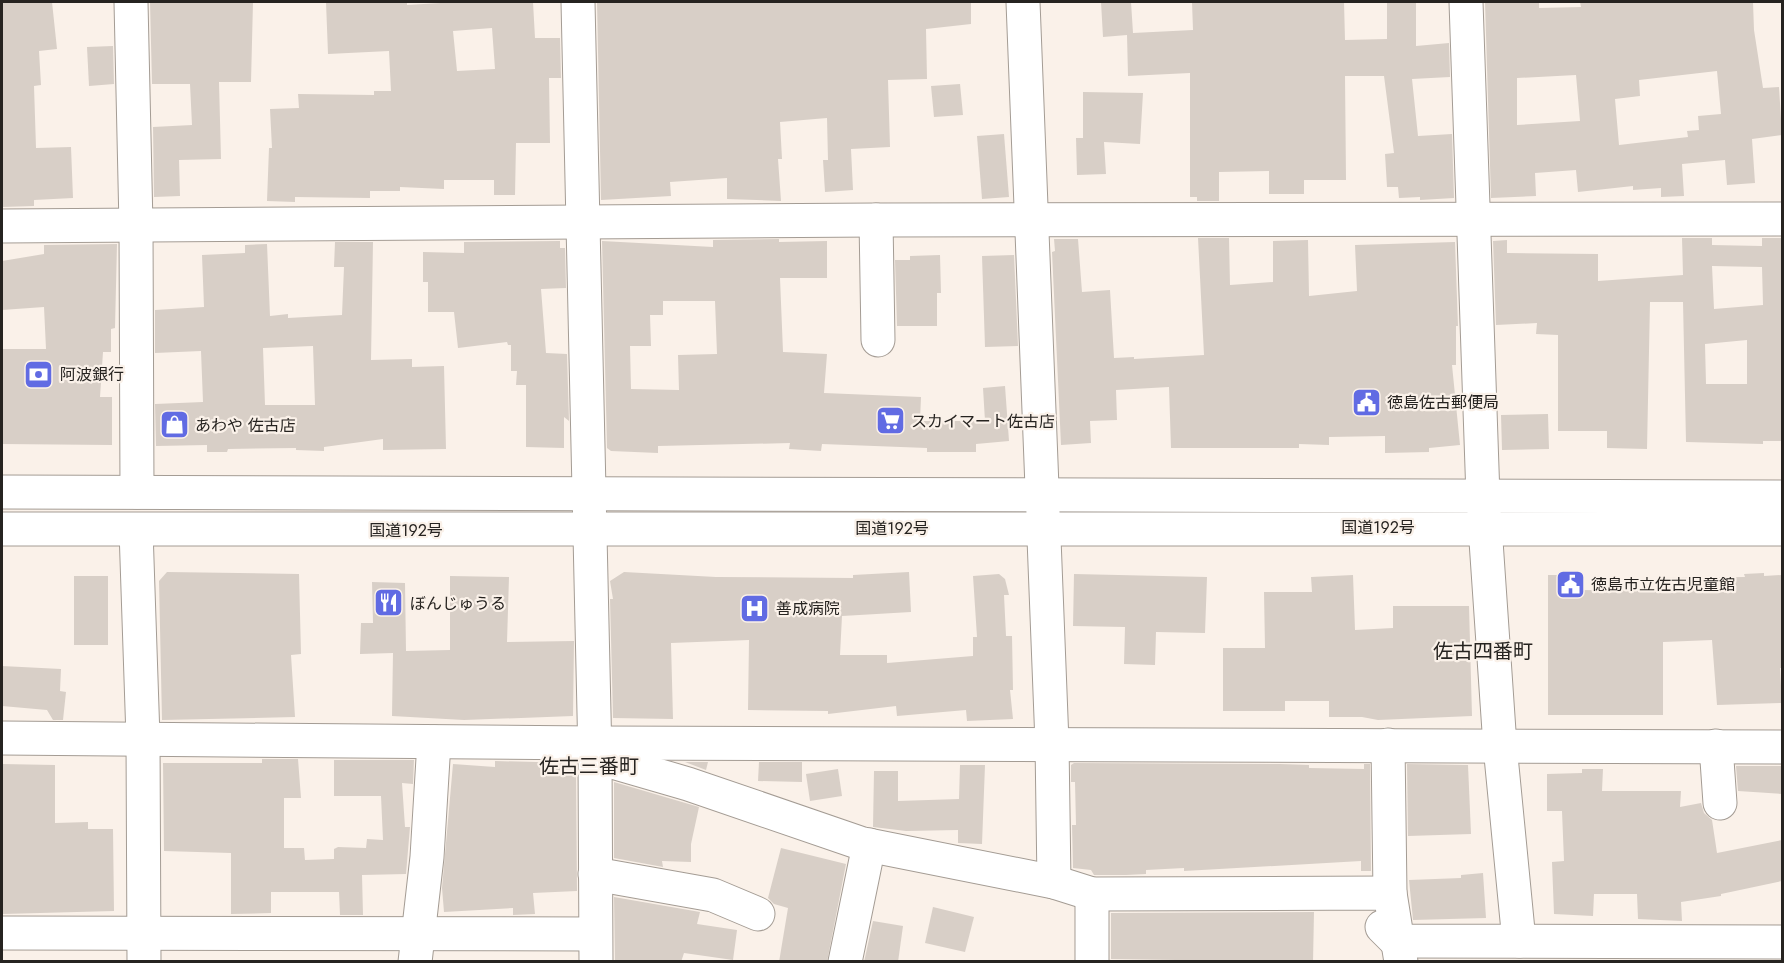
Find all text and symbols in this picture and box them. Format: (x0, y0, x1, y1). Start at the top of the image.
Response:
bank icon: 阿波銀行 (23, 358, 55, 390)
place label: 阿波銀行 (60, 363, 124, 386)
public building icon: 徳島佐古郵便局 (1350, 386, 1382, 418)
place label: 徳島佐古郵便局 (1387, 391, 1499, 414)
supermarket icon: スカイマート佐古店 (874, 405, 906, 437)
shop icon: あわや 佐古店 (158, 409, 190, 441)
place label: スカイマート佐古店 (911, 410, 1055, 433)
place label: あわや 佐古店 (195, 414, 296, 437)
street label: 国道192号 (1341, 516, 1415, 539)
street label: 国道192号 (855, 517, 929, 540)
street label: 国道192号 (369, 519, 443, 542)
public building icon: 徳島市立佐古児童館 (1554, 568, 1586, 600)
place label: 徳島市立佐古児童館 (1591, 573, 1735, 596)
restaurant icon: ぼんじゅうる (373, 587, 405, 619)
place label: ぼんじゅうる (410, 592, 506, 615)
hospital icon: 善成病院 (739, 592, 771, 624)
place label: 善成病院 (776, 597, 840, 620)
district label: 佐古四番町 (1433, 637, 1533, 666)
district label: 佐古三番町 (539, 752, 639, 781)

